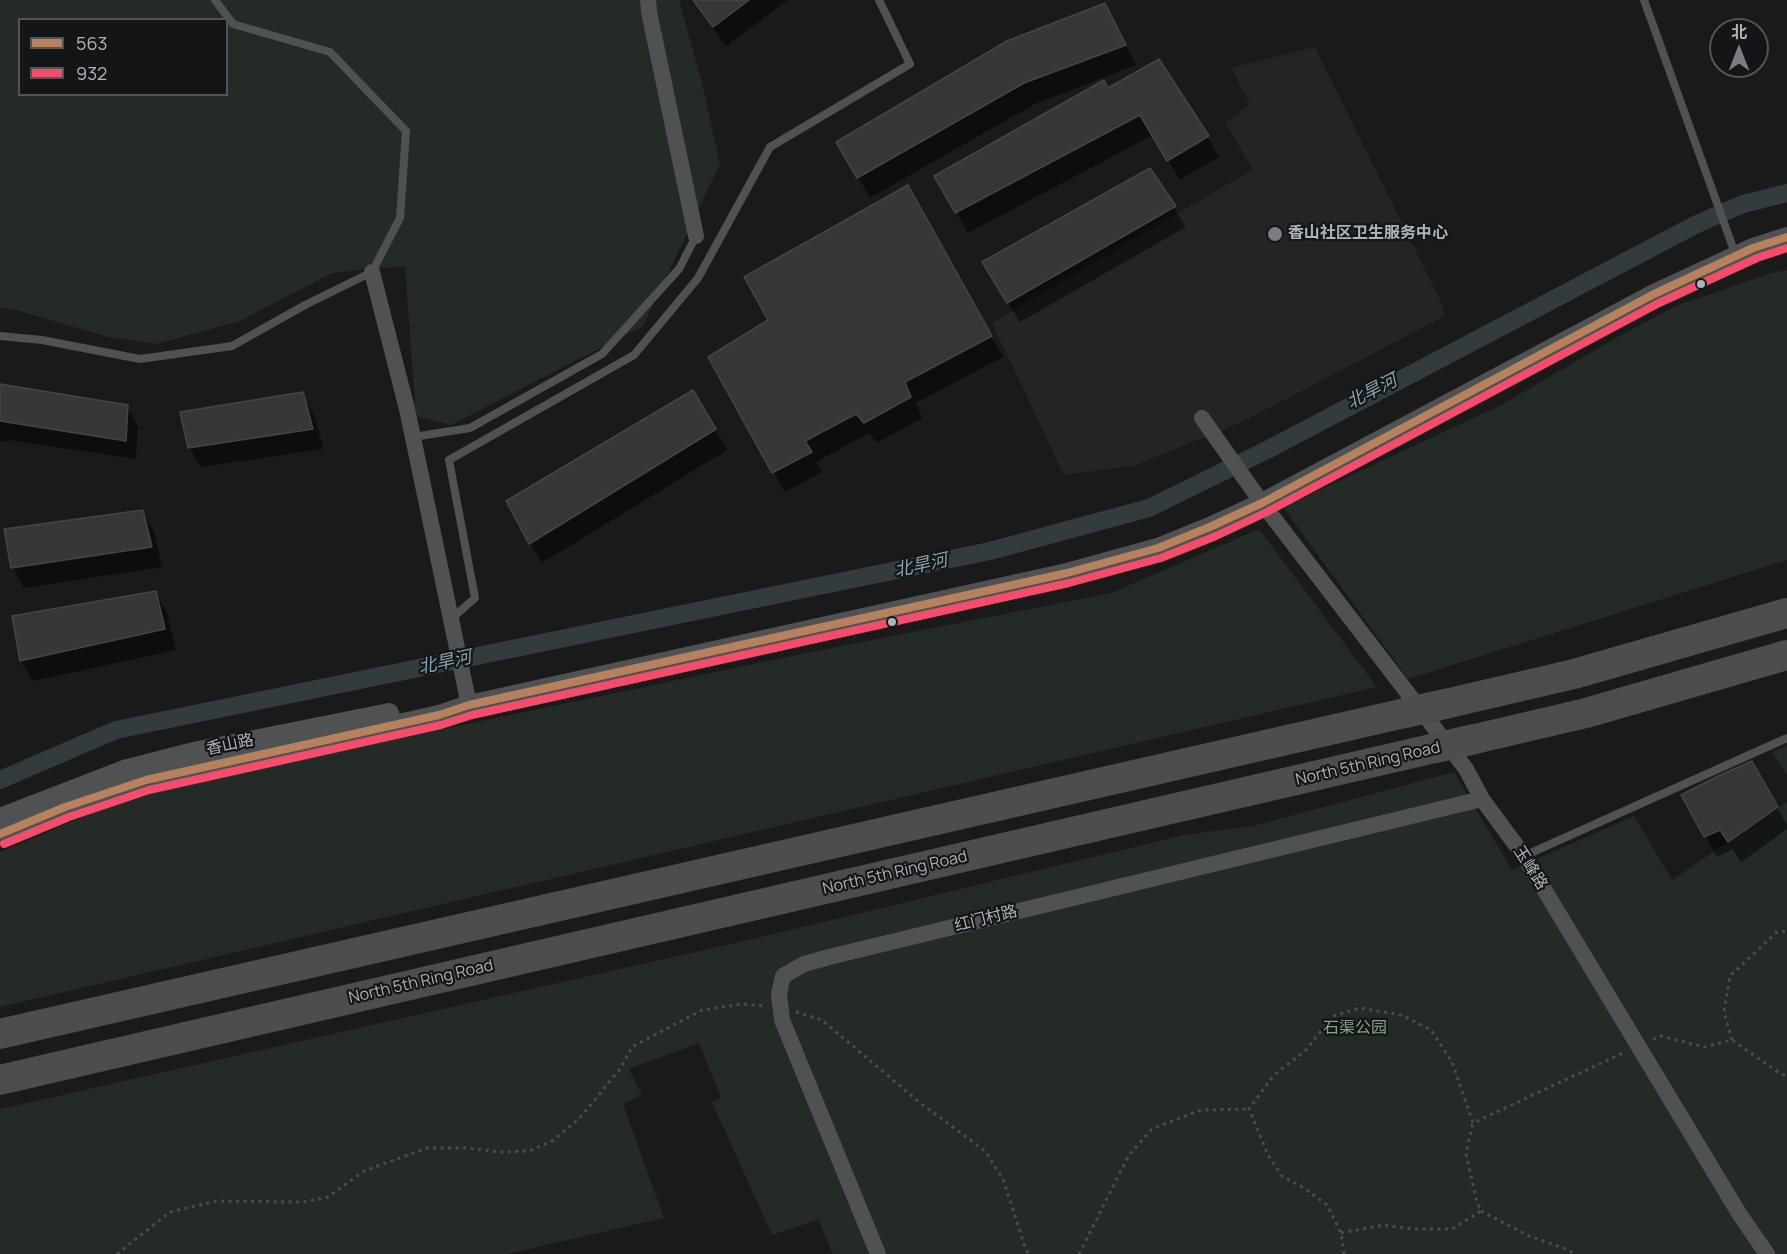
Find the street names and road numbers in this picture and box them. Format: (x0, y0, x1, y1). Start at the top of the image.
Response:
street label: 香山路 (205, 731, 255, 759)
street label: North 5th Ring Road (1294, 738, 1442, 790)
street label: 玉峰路 (1509, 843, 1551, 893)
street label: North 5th Ring Road (821, 847, 969, 899)
street label: 红门村路 (953, 902, 1019, 936)
street label: North 5th Ring Road (347, 956, 495, 1008)

